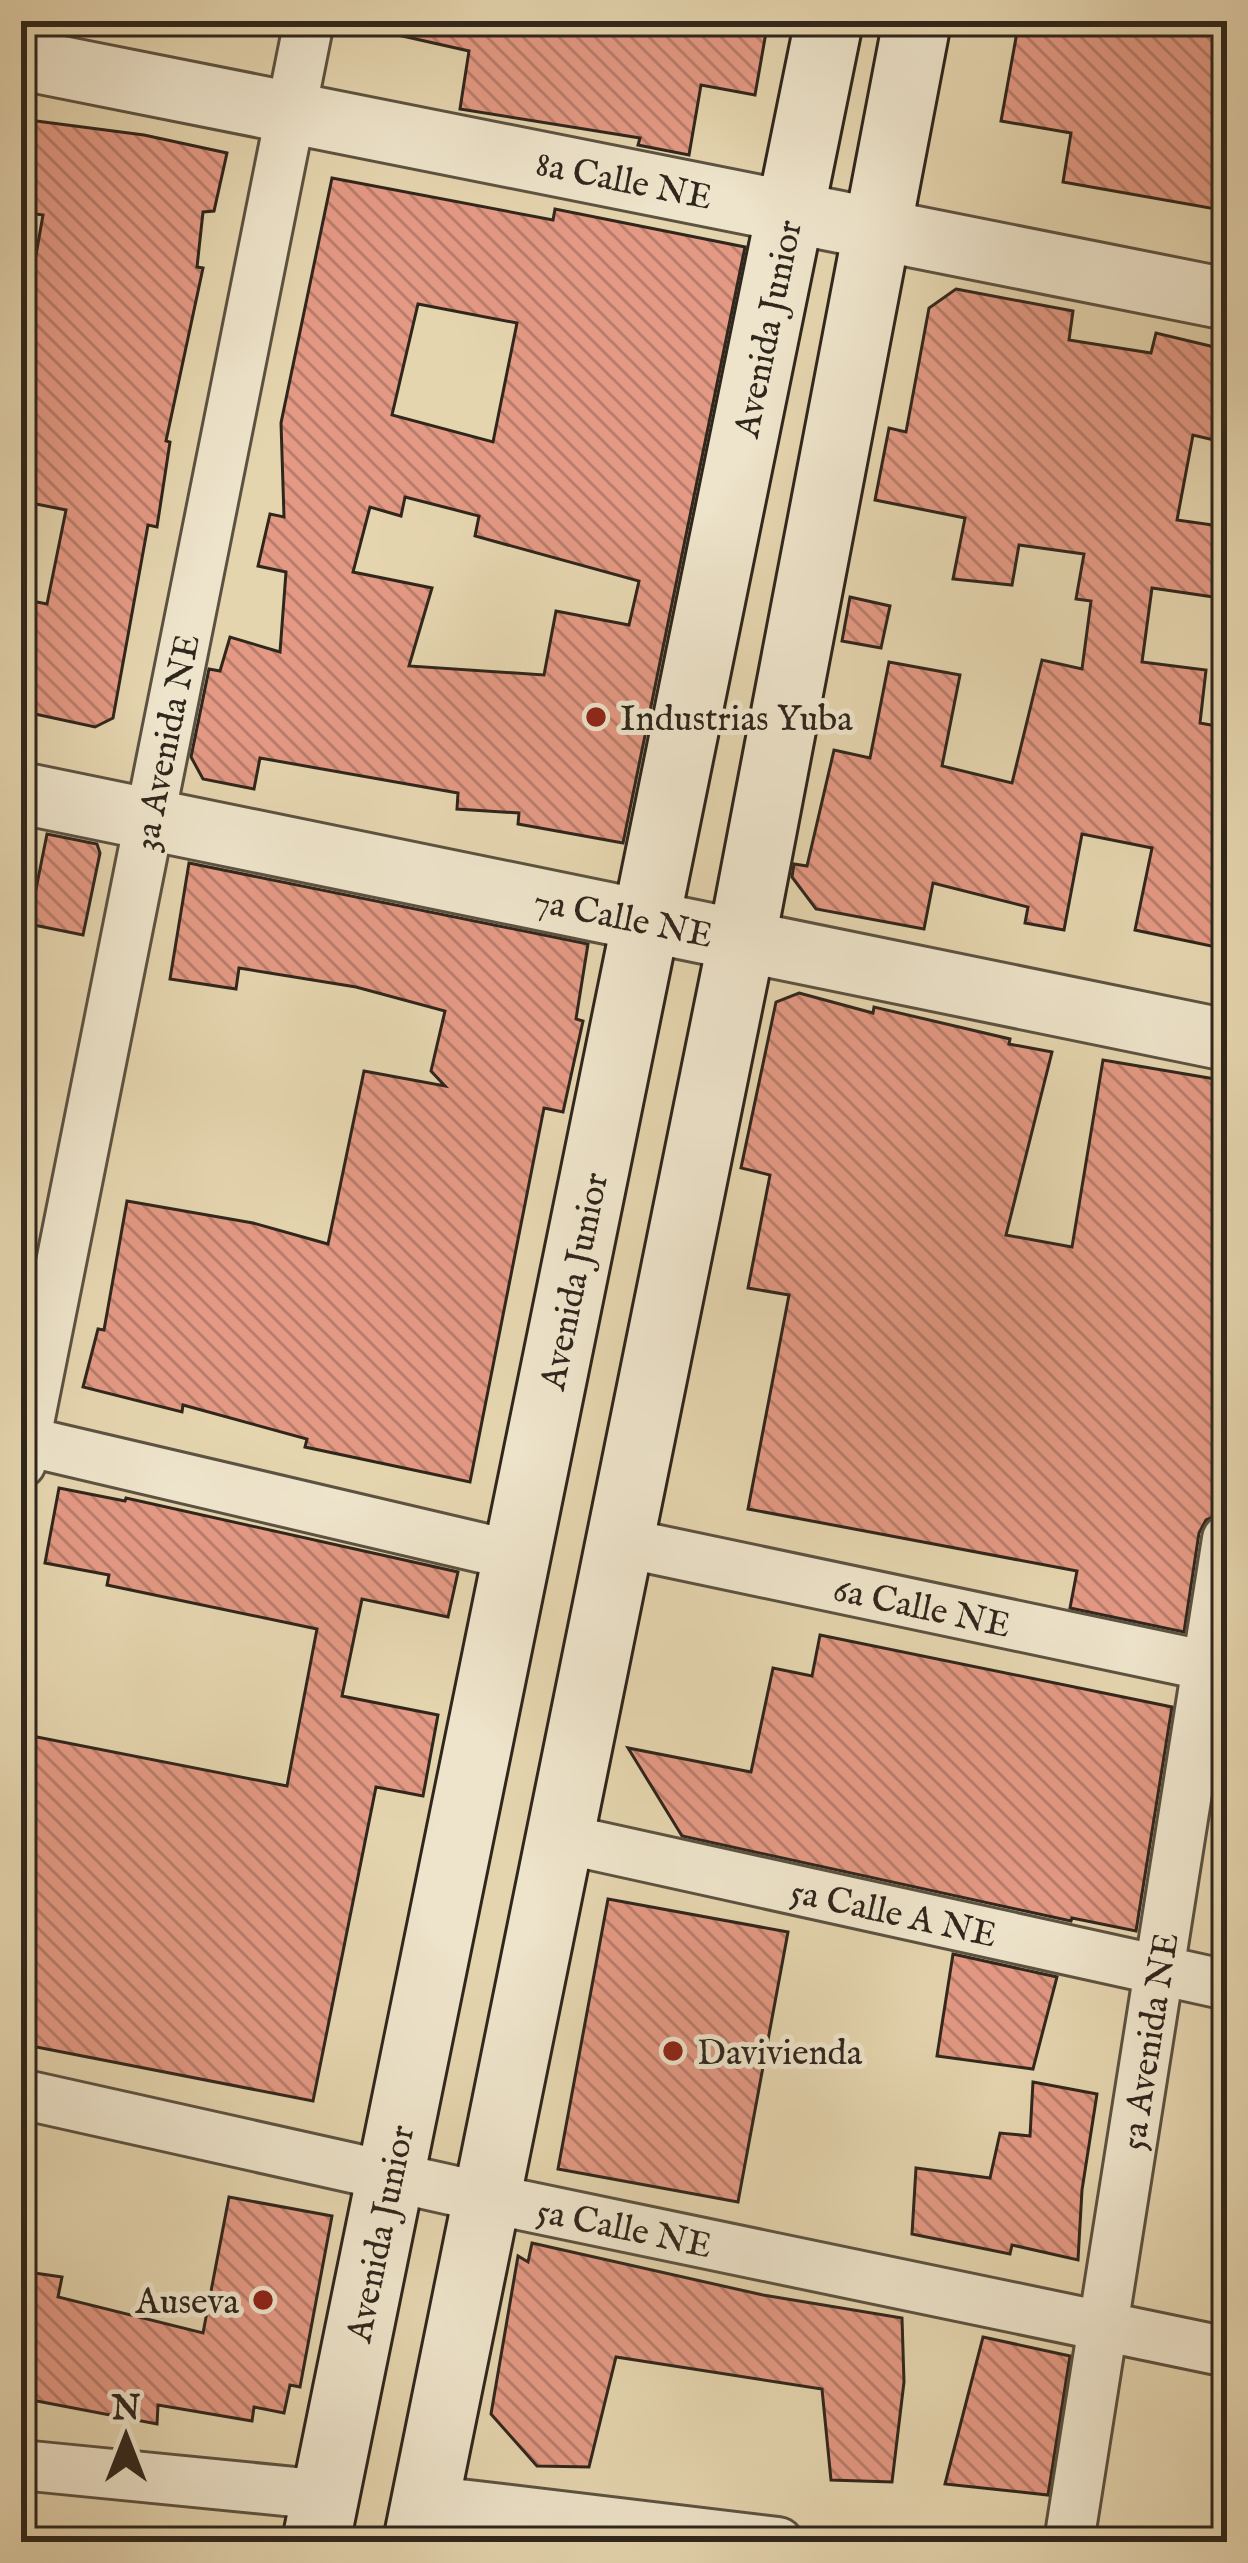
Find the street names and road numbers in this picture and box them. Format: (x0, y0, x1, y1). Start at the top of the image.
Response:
street label: 8a Calle NE (531, 142, 716, 222)
street label: Avenida Junior (725, 216, 814, 443)
street label: 3a Avenida NE (124, 630, 212, 855)
street label: 7a Calle NE (529, 879, 716, 960)
street label: Avenida Junior (531, 1169, 620, 1395)
street label: 6a Calle NE (829, 1568, 1015, 1650)
street label: 5a Calle A NE (786, 1869, 1001, 1960)
street label: 5a Avenida NE (1111, 1930, 1191, 2154)
street label: Avenida Junior (337, 2121, 426, 2348)
street label: 5a Calle NE (532, 2189, 716, 2270)

